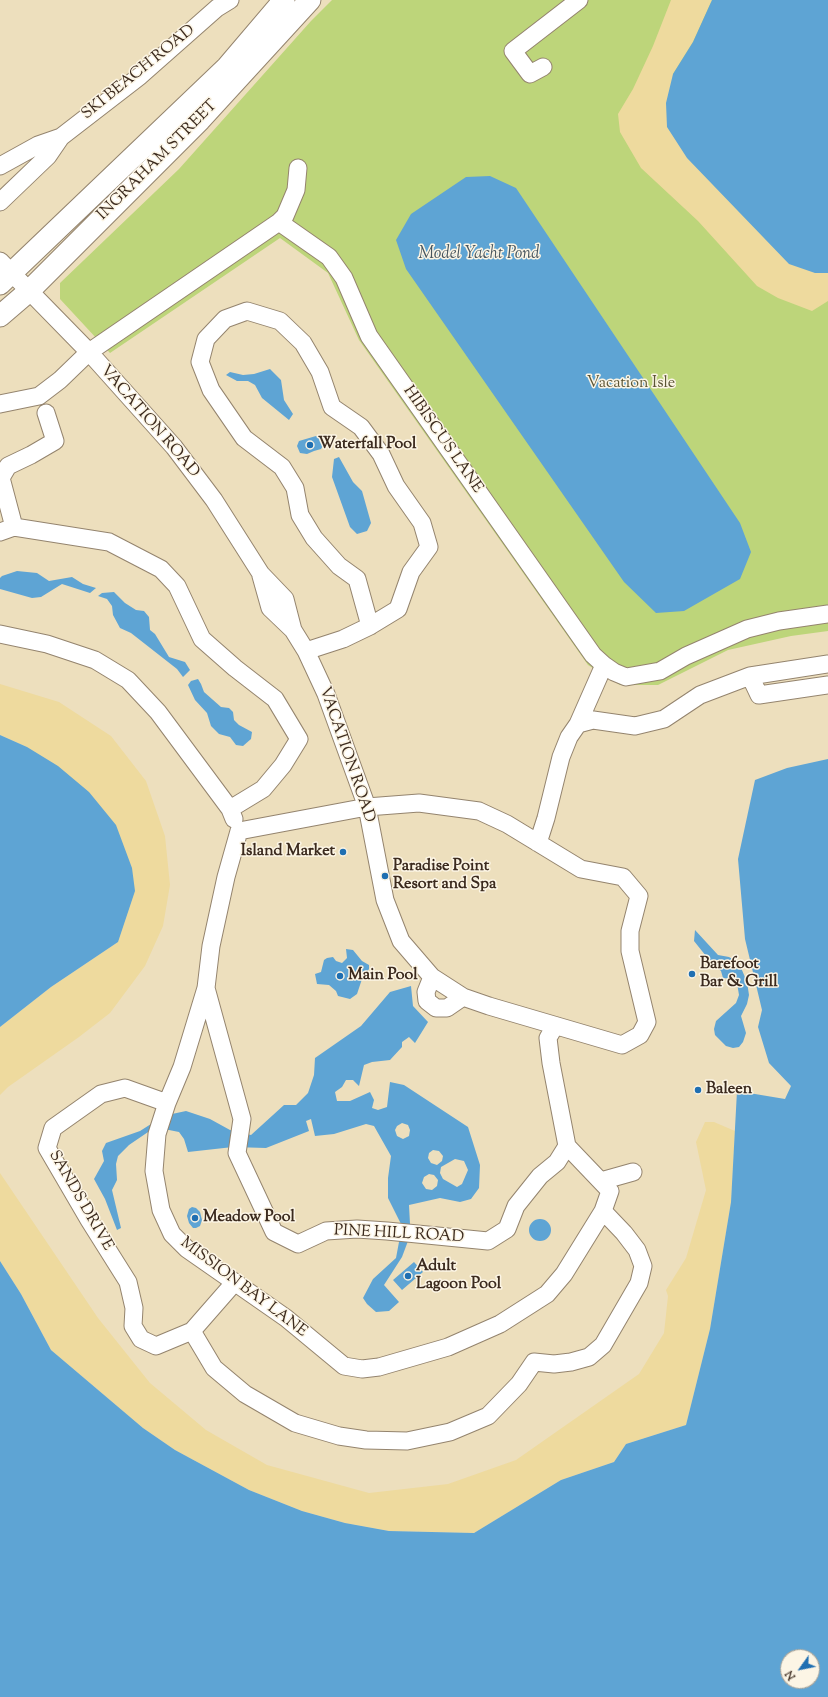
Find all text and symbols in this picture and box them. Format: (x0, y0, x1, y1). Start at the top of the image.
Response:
street label: SKI BEACH ROAD (78, 21, 200, 125)
street label: INGRAHAM STREET (94, 97, 222, 225)
water label: Model Yacht Pond (418, 245, 540, 265)
street label: VACATION ROAD (95, 362, 203, 482)
park label: Vacation Isle (587, 374, 675, 394)
street label: HIBISCUS LANE (398, 383, 486, 497)
place label: Waterfall Pool (318, 435, 416, 455)
marker: Waterfall Pool (305, 440, 315, 450)
street label: VACATION ROAD (314, 685, 378, 825)
place label: Island Market (241, 842, 335, 862)
marker: Island Market (338, 847, 348, 857)
place label: Paradise Point Resort and Spa (393, 857, 496, 895)
marker: Paradise Point Resort and Spa (380, 871, 390, 881)
place label: Barefoot Bar & Grill (700, 955, 778, 993)
place label: Main Pool (348, 966, 418, 986)
marker: Barefoot Bar & Grill (687, 969, 697, 979)
marker: Main Pool (335, 971, 345, 981)
place label: Baleen (706, 1080, 752, 1100)
marker: Baleen (693, 1085, 703, 1095)
street label: SANDS DRIVE (44, 1148, 116, 1254)
place label: Meadow Pool (203, 1208, 295, 1228)
marker: Meadow Pool (190, 1213, 200, 1223)
street label: PINE HILL ROAD (333, 1222, 465, 1248)
street label: MISSION BAY LANE (176, 1234, 310, 1342)
place label: Adult Lagoon Pool (416, 1257, 501, 1295)
marker: Adult Lagoon Pool (403, 1271, 413, 1281)
north arrow (780, 1649, 820, 1689)
text: N (782, 1667, 800, 1683)

